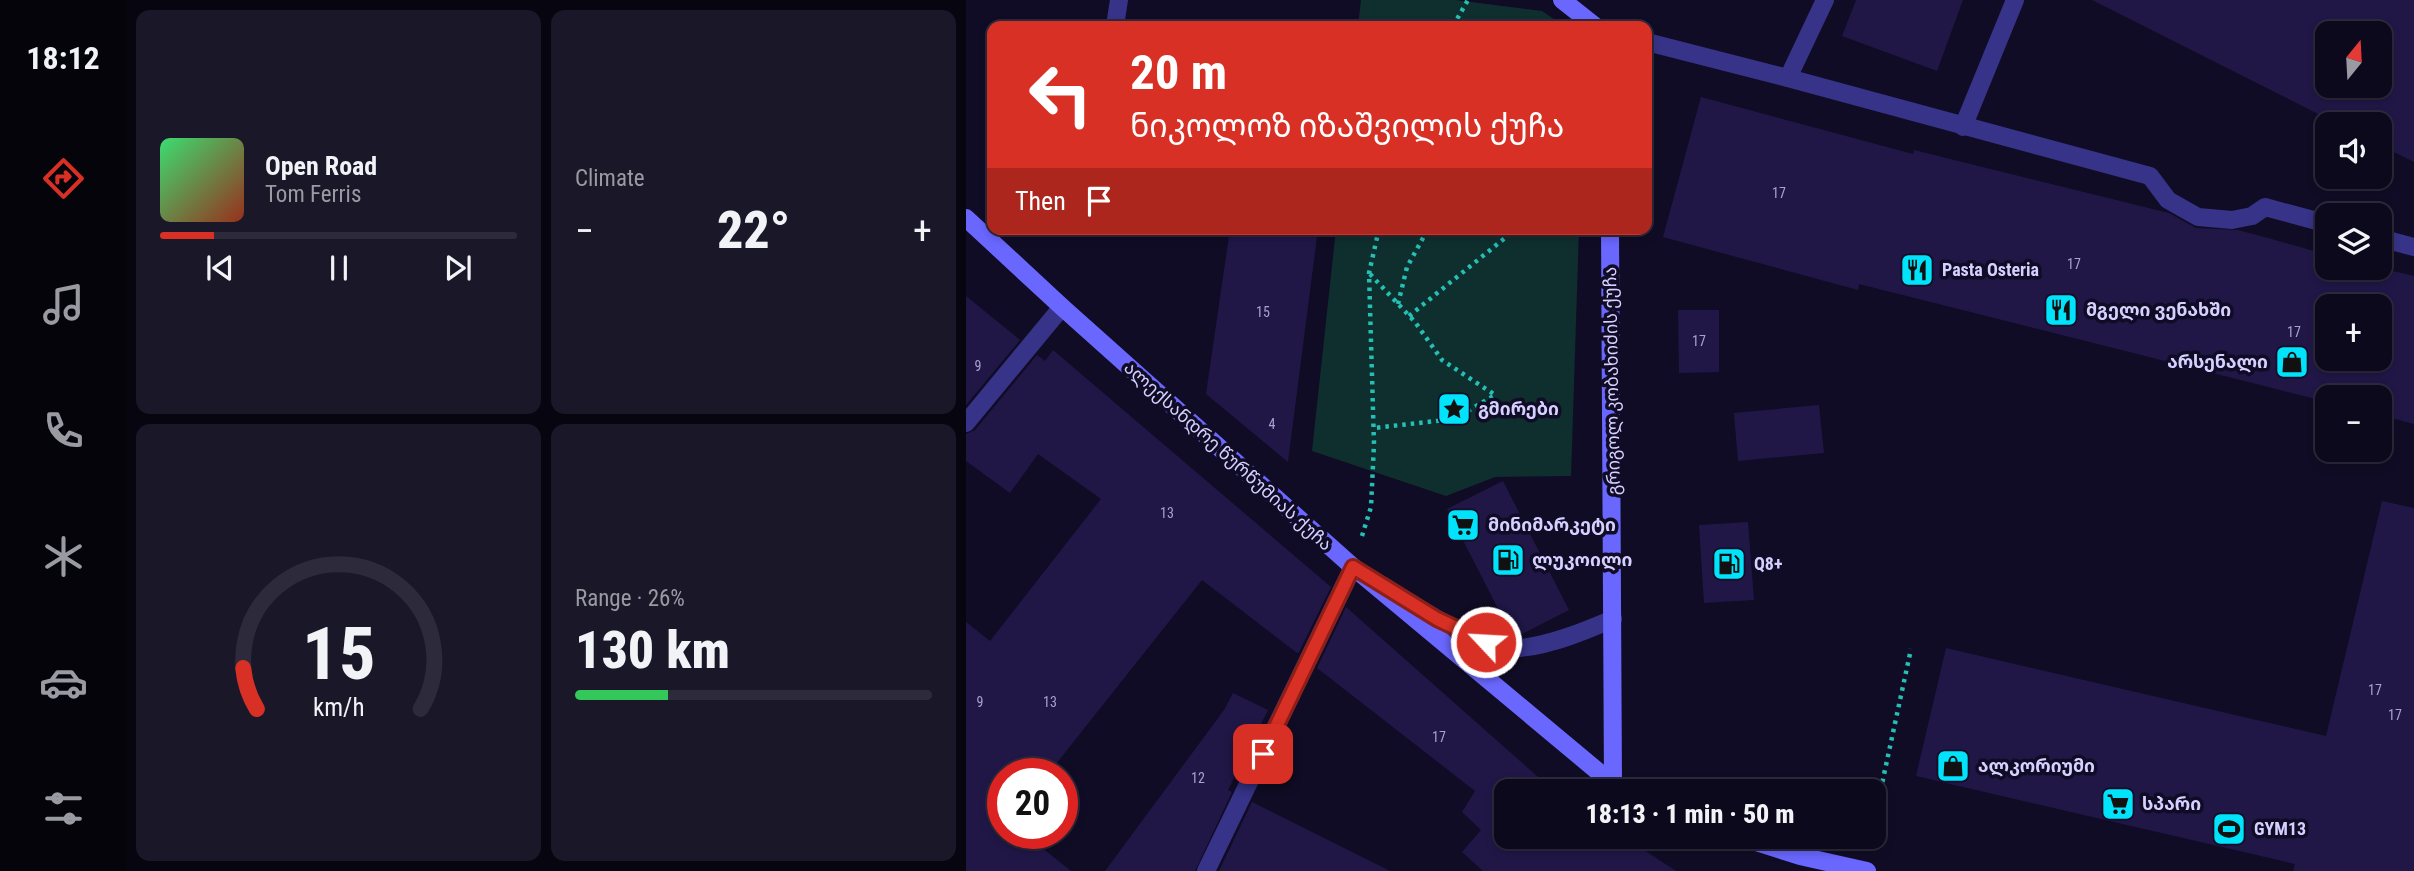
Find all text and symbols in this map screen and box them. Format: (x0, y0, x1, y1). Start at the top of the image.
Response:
north arrow (2315, 21, 2392, 98)
map controls (2315, 21, 2392, 462)
text: 18:12 (26, 39, 100, 77)
text: 20 m (1130, 44, 1227, 101)
icon: left (1015, 49, 1106, 140)
text: ნიკოლოზ იზაშვილის ქუჩა (1130, 107, 1564, 145)
button: sound (2315, 112, 2392, 189)
text: Open Road (265, 151, 377, 181)
icon: directions (39, 154, 88, 203)
text: Climate (575, 165, 645, 192)
text: Tom Ferris (265, 181, 361, 208)
icon: arrive (1080, 182, 1118, 220)
house number: 17 (1772, 185, 1786, 201)
text: Then (1015, 186, 1066, 216)
text: 22° (717, 200, 790, 261)
button: layers (2315, 203, 2392, 280)
text: − (575, 209, 594, 253)
text: + (913, 209, 932, 253)
icon: previous (201, 249, 239, 287)
icon: pause (320, 249, 358, 287)
icon: next (439, 249, 477, 287)
restaurant icon: Pasta Osteria (1898, 251, 1936, 289)
house number: 17 (2067, 256, 2081, 272)
place label: Pasta Osteria (1942, 259, 2039, 280)
street label: გრიგოლ კობახიძის ქუჩა (1599, 267, 1625, 495)
icon: music (39, 280, 88, 329)
restaurant icon: მგელი ვენახში (2042, 291, 2080, 329)
button: + (2315, 294, 2392, 371)
place label: მგელი ვენახში (2086, 299, 2231, 321)
house number: 15 (1256, 304, 1270, 320)
house number: 17 (2287, 324, 2301, 340)
house number: 17 (1692, 333, 1706, 349)
shop icon: არსენალი (2273, 343, 2311, 381)
place label: არსენალი (2167, 351, 2268, 373)
street label: ალექსანდრე წურწუმიას ქუჩა (1119, 357, 1337, 555)
house number: 9 (975, 358, 981, 374)
button: − (2315, 385, 2392, 462)
place icon: გმირები (1435, 390, 1473, 428)
place label: გმირები (1478, 398, 1559, 419)
icon: phone (39, 406, 88, 455)
house number: 4 (1269, 416, 1276, 432)
house number: 13 (1160, 505, 1174, 521)
supermarket icon: მინიმარკეტი (1444, 506, 1482, 544)
place label: მინიმარკეტი (1488, 514, 1616, 535)
icon: climate (39, 532, 88, 581)
fuel station icon: ლუკოილი (1489, 541, 1527, 579)
fuel station icon: Q8+ (1710, 545, 1748, 583)
place label: ლუკოილი (1532, 549, 1633, 571)
place label: Q8+ (1754, 553, 1783, 574)
text: Range · 26% (575, 585, 685, 612)
position arrow (1449, 605, 1523, 679)
text: 15 (302, 611, 375, 697)
text: 130 km (575, 620, 730, 681)
icon: car (39, 658, 88, 707)
house number: 17 (2368, 682, 2382, 698)
text: km/h (313, 692, 364, 721)
house number: 9 (977, 694, 983, 710)
house number: 13 (1043, 694, 1057, 710)
house number: 17 (2388, 707, 2402, 723)
pin (1233, 724, 1293, 784)
house number: 17 (1432, 729, 1446, 745)
icon: arrive (1244, 735, 1282, 773)
shop icon: ალკორიუმი (1934, 747, 1972, 785)
place label: ალკორიუმი (1978, 755, 2095, 777)
speed limit sign: 20 (987, 758, 1078, 849)
house number: 12 (1191, 770, 1205, 786)
icon: filters (39, 784, 88, 833)
supermarket icon: სპარი (2099, 785, 2137, 823)
place label: სპარი (2142, 793, 2201, 814)
text: 18:13 · 1 min · 50 m (1585, 799, 1795, 829)
sports icon: GYM13 (2210, 810, 2248, 848)
place label: GYM13 (2254, 818, 2306, 839)

